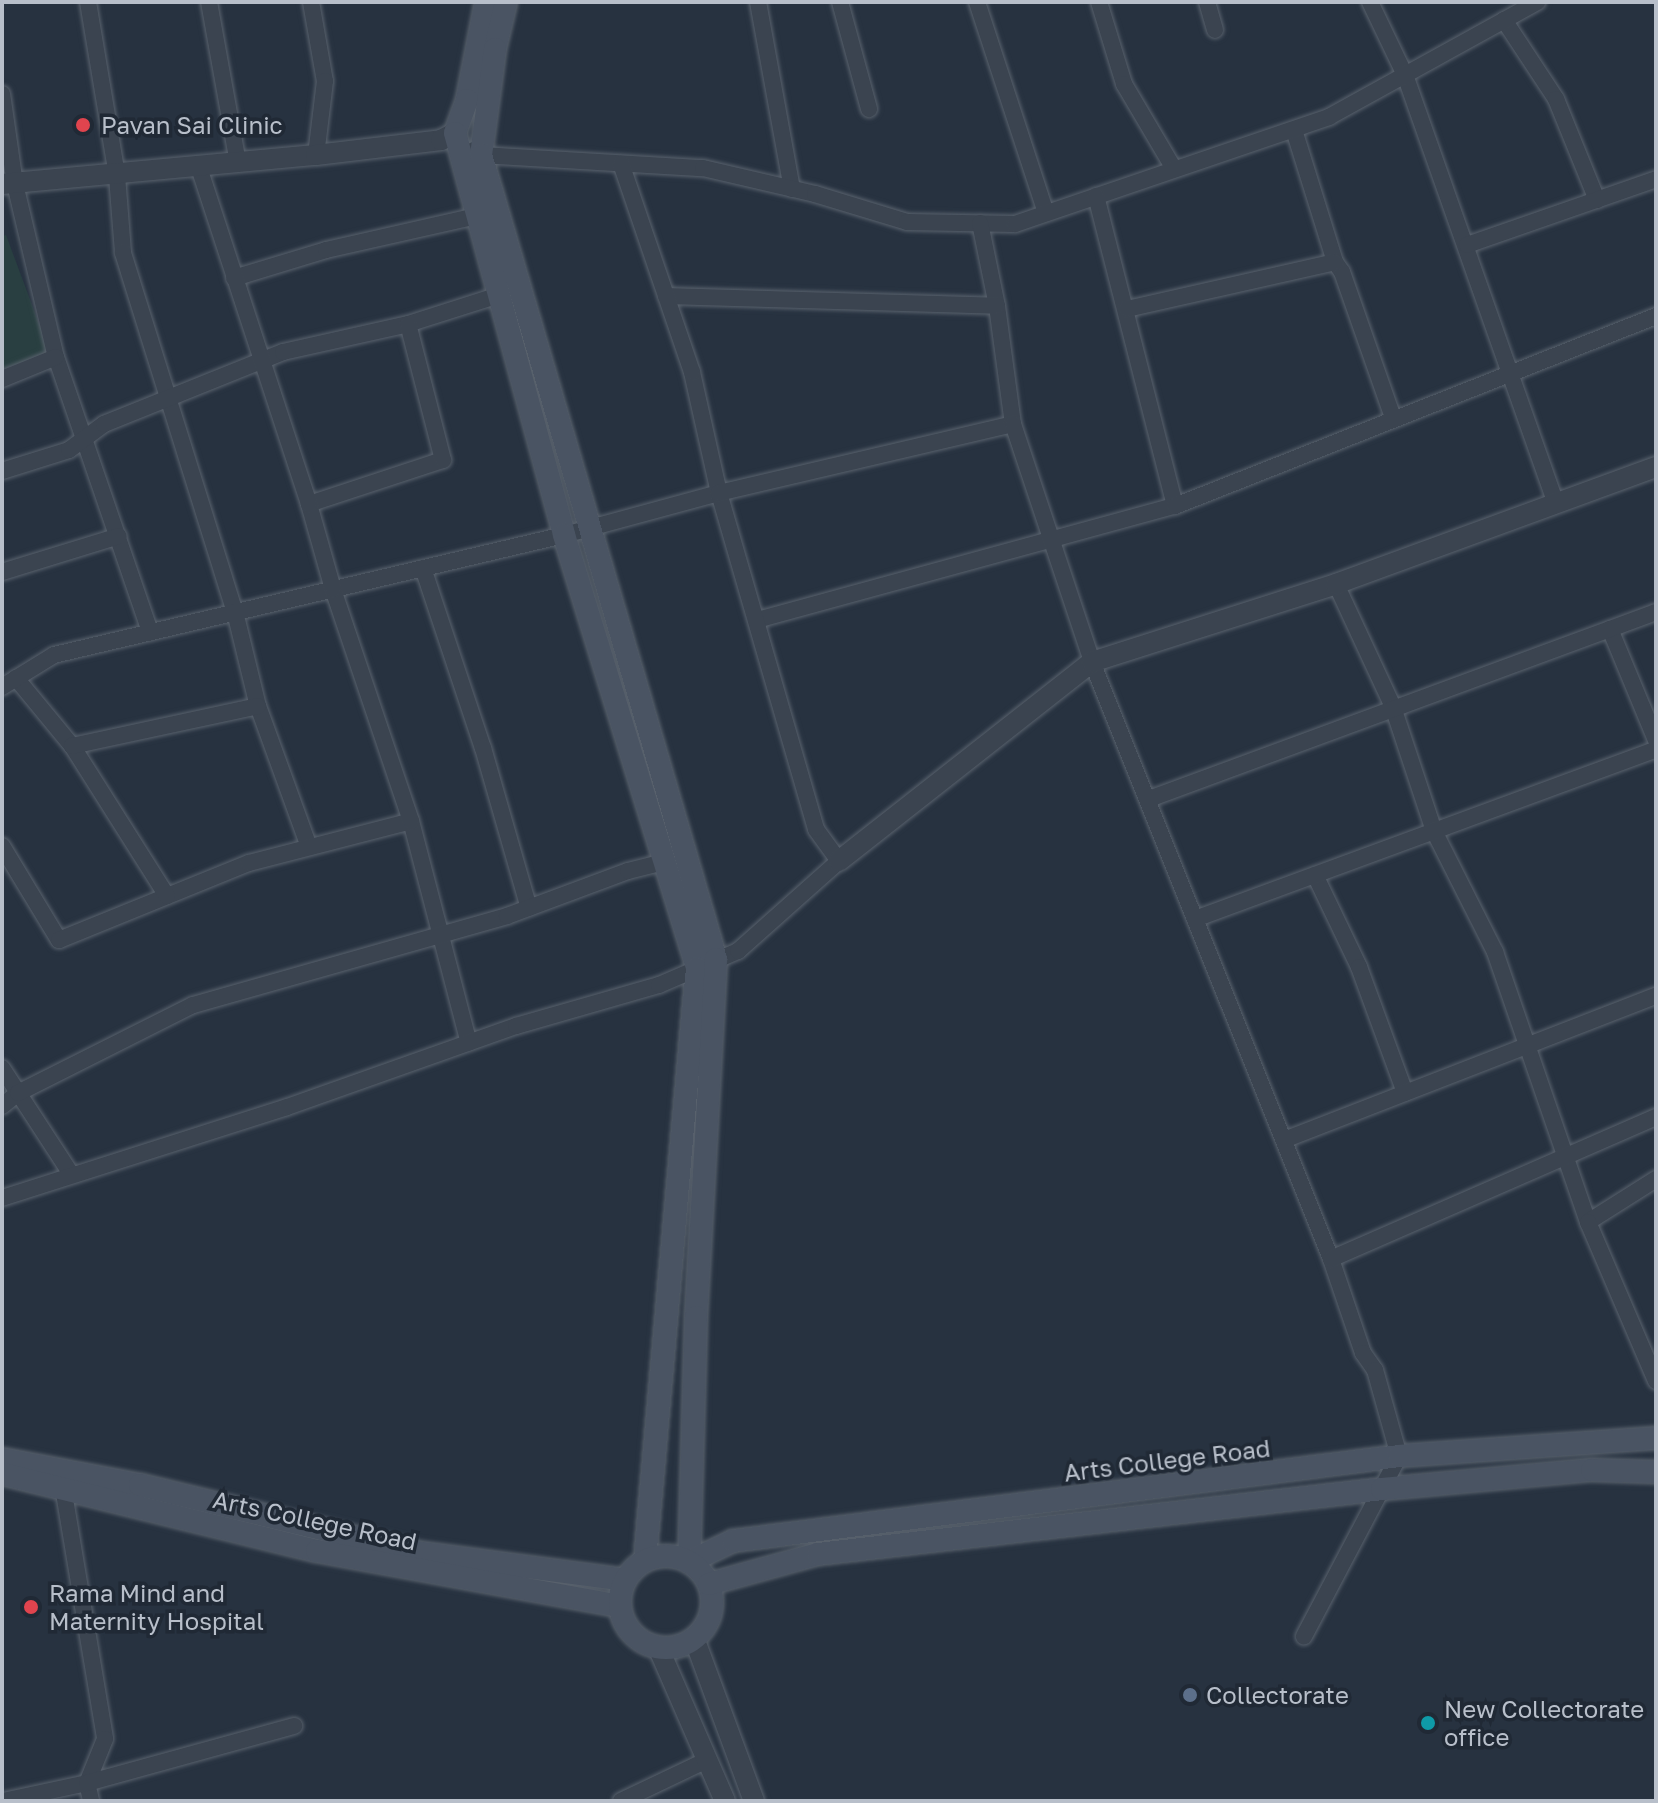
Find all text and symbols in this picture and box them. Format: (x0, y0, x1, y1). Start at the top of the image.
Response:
place label: Pavan Sai Clinic (101, 111, 283, 139)
marker: Pavan Sai Clinic (72, 114, 94, 136)
street label: Arts College Road (1062, 1433, 1272, 1487)
street label: Arts College Road (211, 1484, 419, 1556)
place label: Rama Mind and Maternity Hospital (49, 1579, 264, 1635)
marker: Rama Mind and Maternity Hospital (20, 1596, 42, 1618)
place label: Collectorate (1206, 1681, 1349, 1709)
marker: Collectorate (1181, 1686, 1199, 1704)
place label: New Collectorate office (1444, 1695, 1644, 1751)
marker: New Collectorate office (1419, 1714, 1437, 1732)

